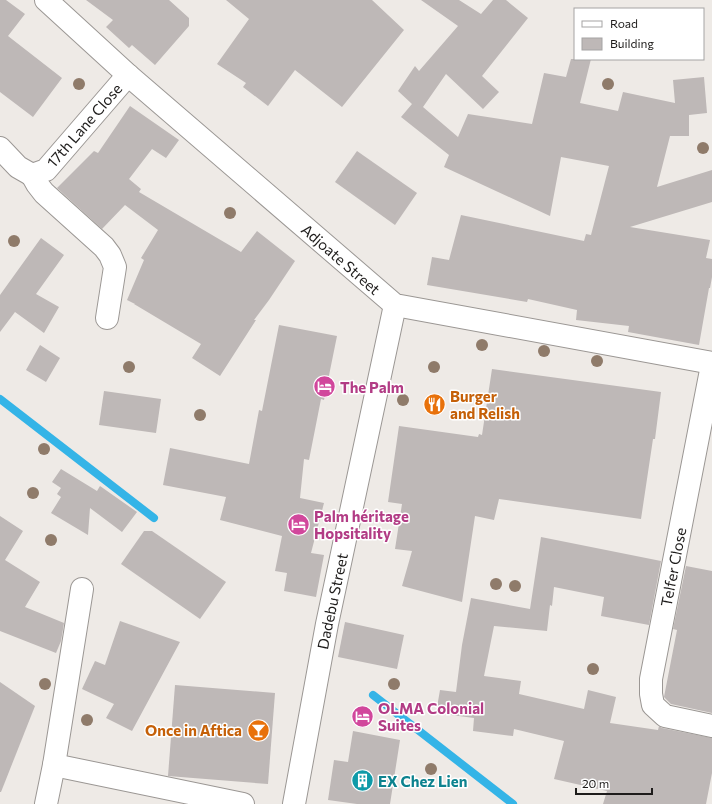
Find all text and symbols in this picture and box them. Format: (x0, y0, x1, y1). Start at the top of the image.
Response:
legend (574, 8, 704, 60)
text: Road (610, 16, 638, 30)
text: Building (610, 36, 654, 50)
street label: 17th Lane Close (43, 79, 125, 171)
street label: Adjoate Street (298, 220, 384, 298)
hotel icon: The Palm (312, 374, 338, 400)
place label: The Palm (340, 378, 404, 396)
place label: Burger and Relish (450, 387, 520, 422)
restaurant icon: Burger and Relish (421, 392, 447, 418)
place label: Palm héritage Hopsitality (314, 507, 409, 542)
hotel icon: Palm héritage Hopsitality (286, 512, 312, 538)
street label: Telfer Close (657, 526, 689, 608)
street label: Dadebu Street (313, 551, 351, 651)
place label: OLMA Colonial Suites (378, 699, 484, 734)
hotel icon: OLMA Colonial Suites (350, 704, 376, 730)
bar icon: Once in Aftica (245, 717, 271, 743)
place label: Once in Aftica (145, 721, 242, 739)
building icon: EX Chez Lien (349, 768, 375, 794)
scale bar (576, 770, 652, 796)
place label: EX Chez Lien (378, 772, 467, 790)
text: 20 m (582, 776, 609, 790)

